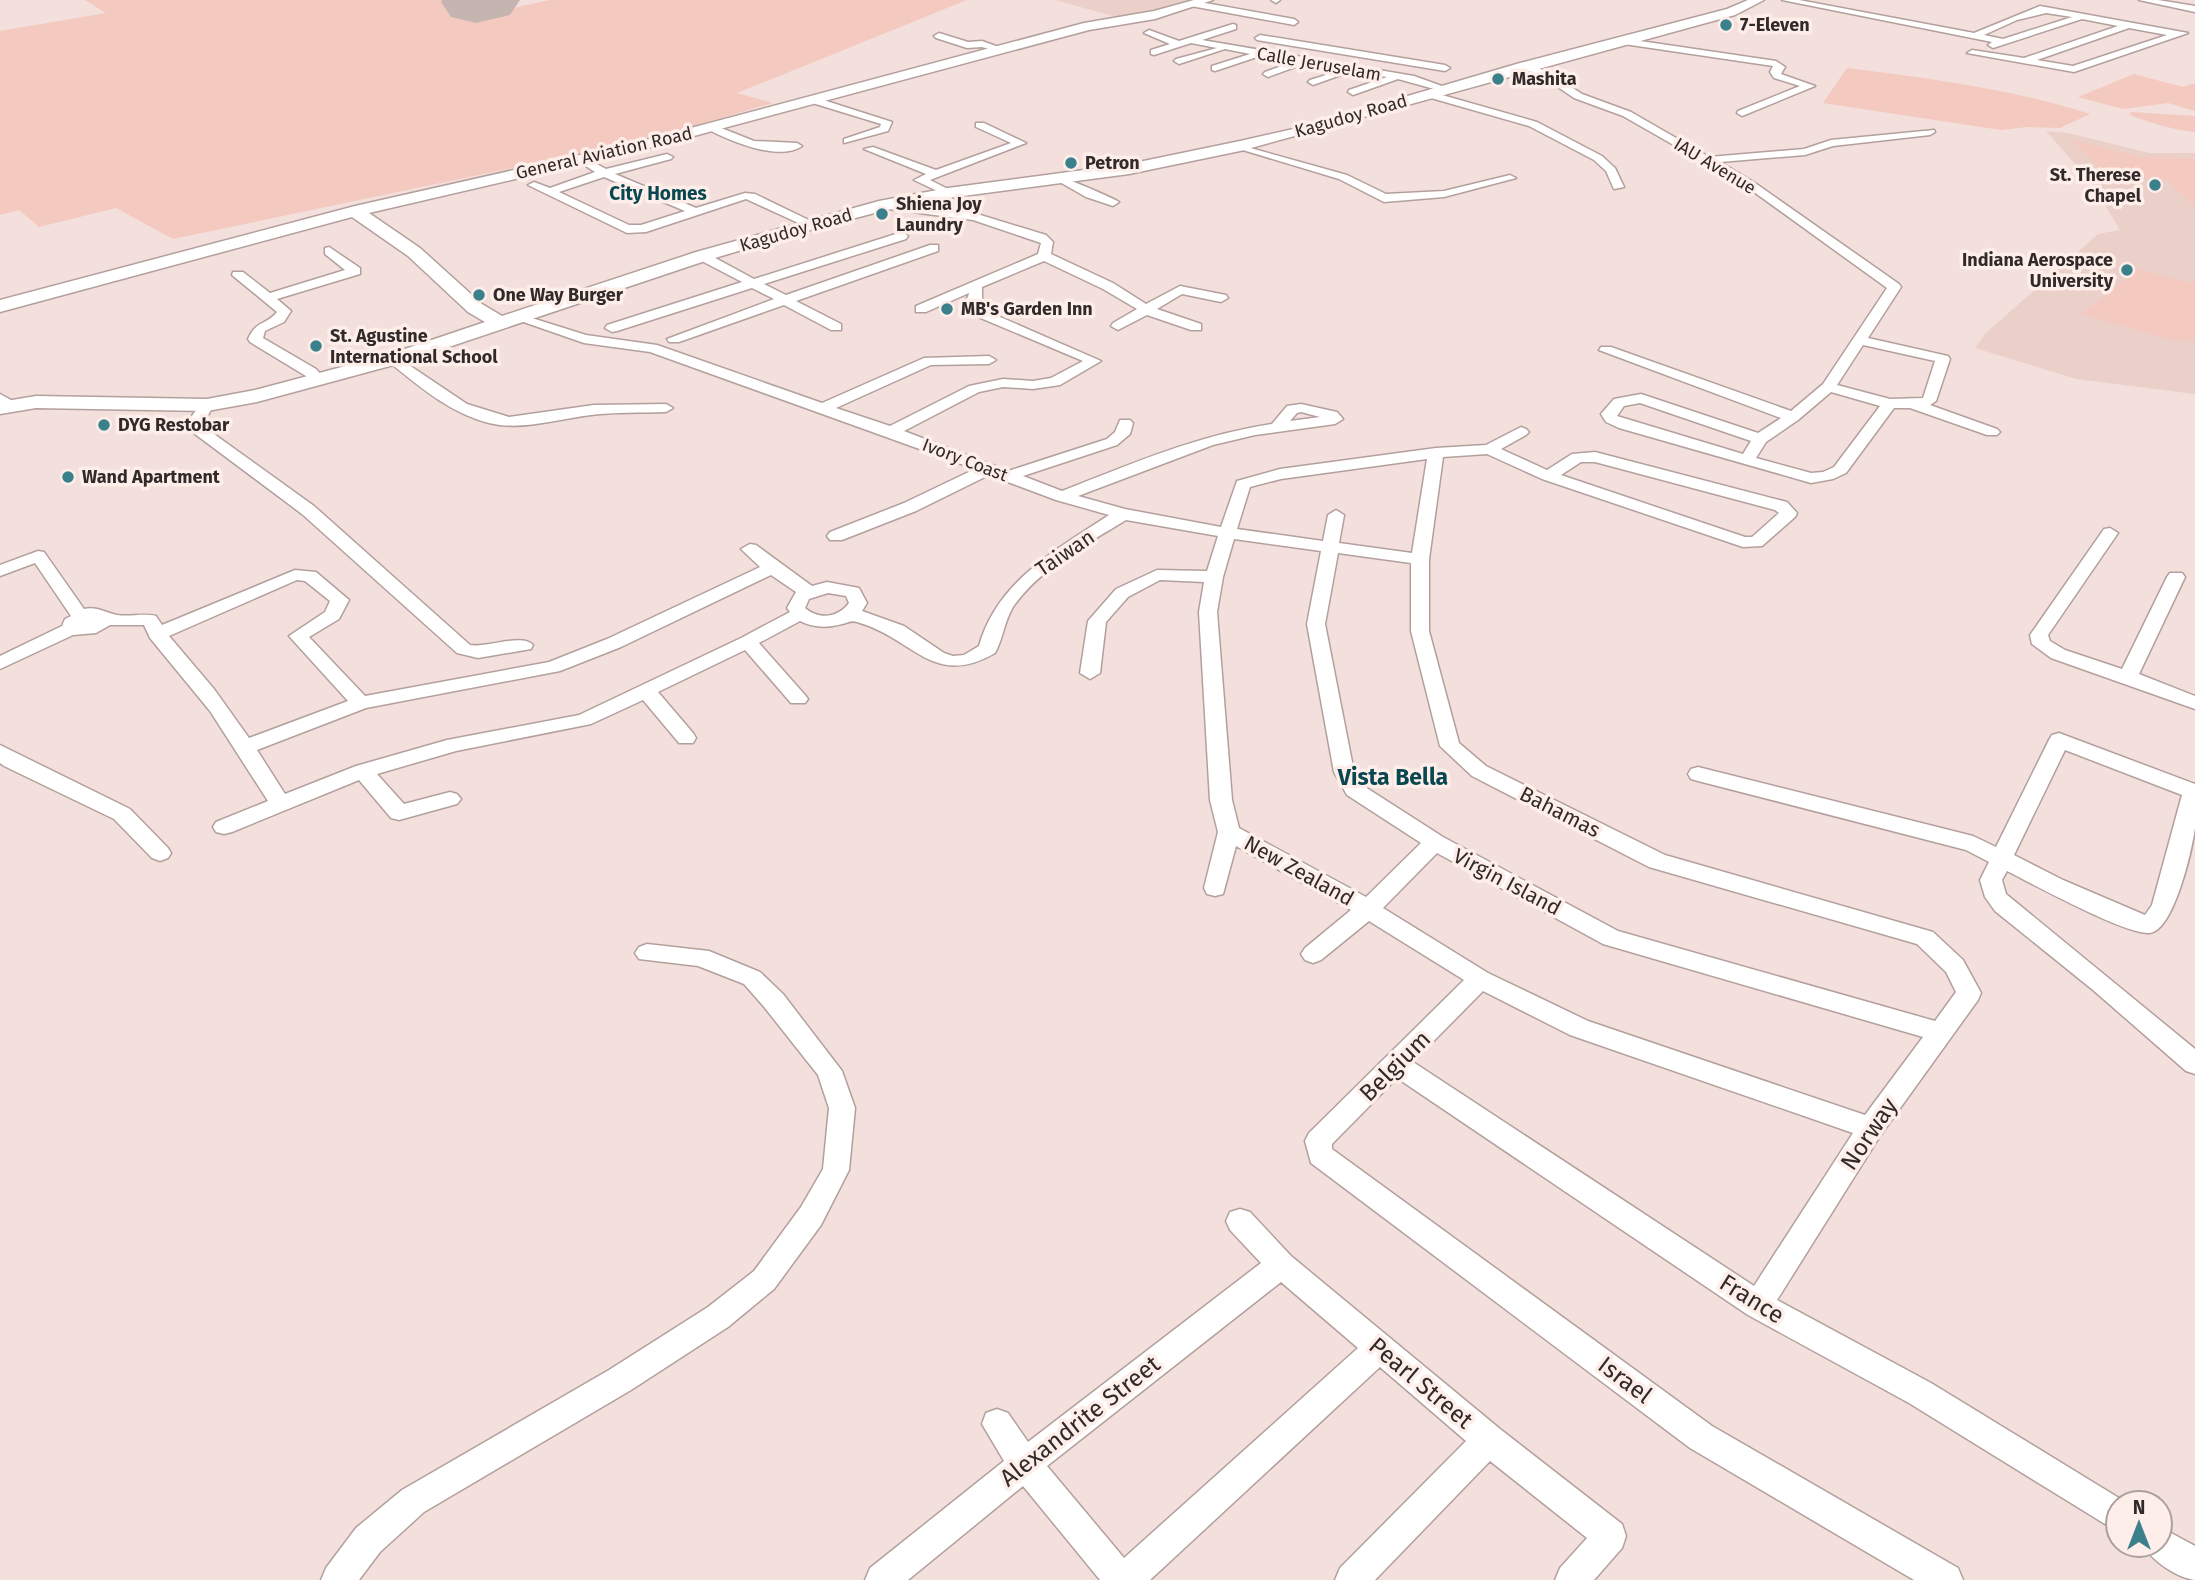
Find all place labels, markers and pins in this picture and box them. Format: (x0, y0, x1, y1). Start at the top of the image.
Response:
place label: 7-Eleven (1740, 14, 1810, 36)
marker: 7-Eleven (1718, 17, 1734, 33)
place label: Mashita (1512, 68, 1577, 90)
marker: Mashita (1490, 71, 1506, 87)
place label: Petron (1085, 152, 1140, 174)
marker: Petron (1063, 155, 1079, 171)
place label: St. Therese Chapel (2050, 164, 2142, 207)
marker: St. Therese Chapel (2147, 177, 2163, 193)
place label: Shiena Joy Laundry (896, 193, 982, 236)
marker: Shiena Joy Laundry (874, 206, 890, 222)
place label: Indiana Aerospace University (1962, 249, 2114, 292)
marker: Indiana Aerospace University (2119, 262, 2135, 278)
place label: One Way Burger (493, 284, 624, 306)
marker: One Way Burger (471, 287, 487, 303)
place label: MB's Garden Inn (961, 298, 1093, 320)
marker: MB's Garden Inn (939, 301, 955, 317)
place label: St. Agustine International School (330, 325, 498, 368)
marker: St. Agustine International School (308, 338, 324, 354)
place label: DYG Restobar (118, 414, 230, 436)
marker: DYG Restobar (96, 417, 112, 433)
place label: Wand Apartment (82, 466, 221, 488)
marker: Wand Apartment (60, 469, 76, 485)

